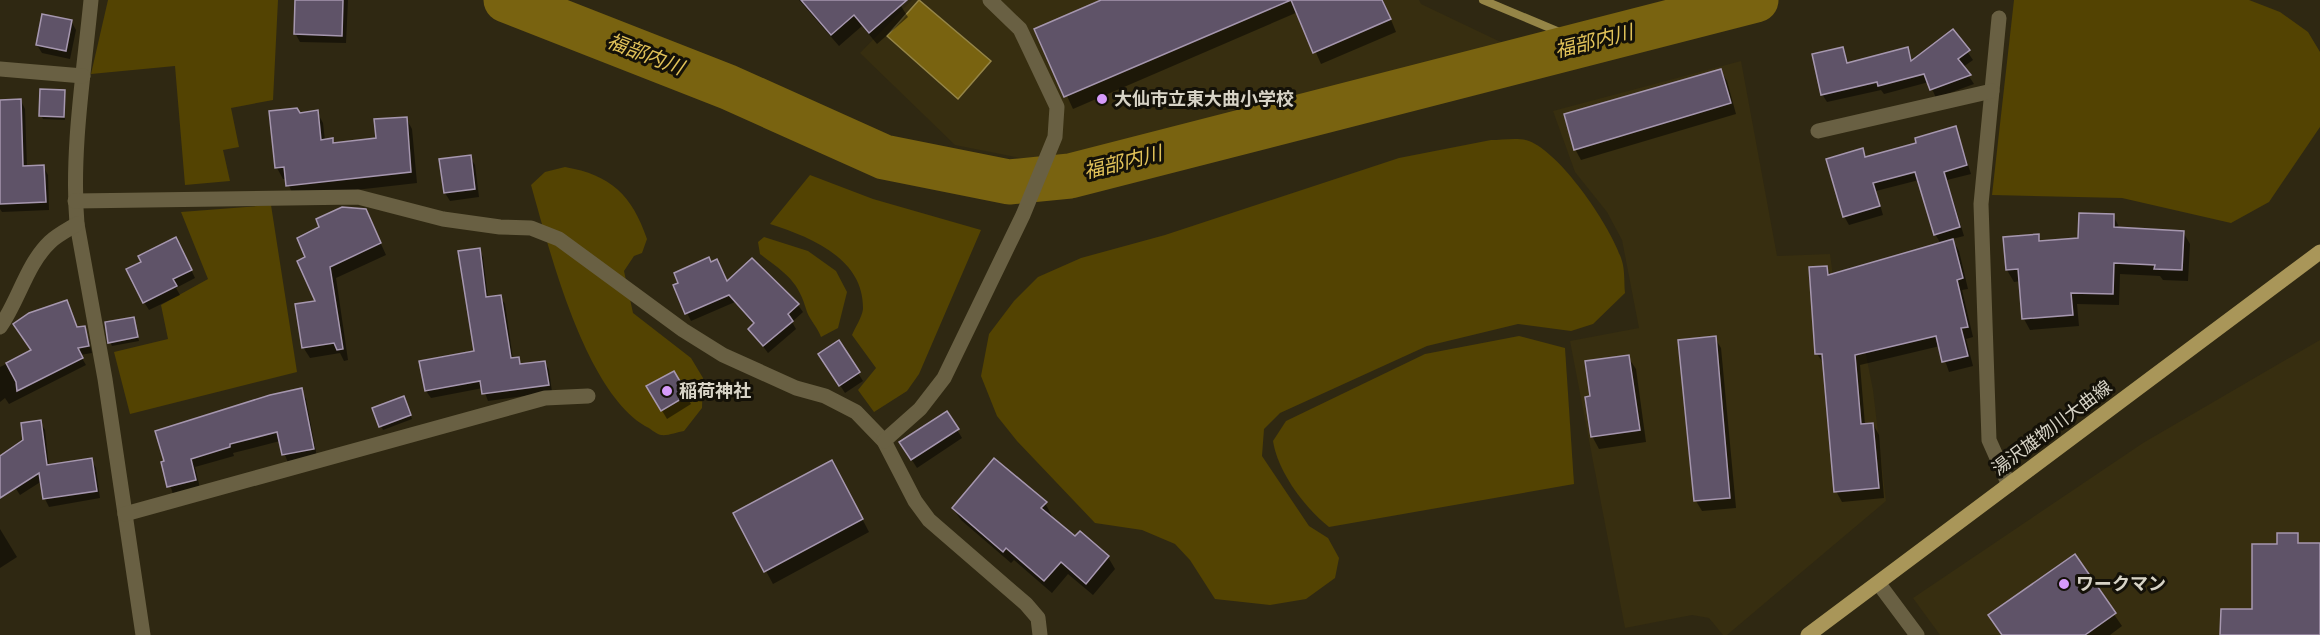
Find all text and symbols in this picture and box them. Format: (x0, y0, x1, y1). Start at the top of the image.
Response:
water label: 福部内川 (1552, 20, 1638, 63)
water label: 福部内川 (603, 29, 689, 81)
place label: 大仙市立東大曲小学校 (1114, 88, 1294, 110)
marker: 大仙市立東大曲小学校 (1095, 92, 1109, 106)
water label: 福部内川 (1081, 141, 1167, 184)
street label: 湯沢雄物川大曲線 (1988, 376, 2116, 480)
place label: 稲荷神社 (679, 380, 751, 402)
marker: 稲荷神社 (660, 384, 674, 398)
place label: ワークマン (2076, 573, 2166, 595)
marker: ワークマン (2057, 577, 2071, 591)

